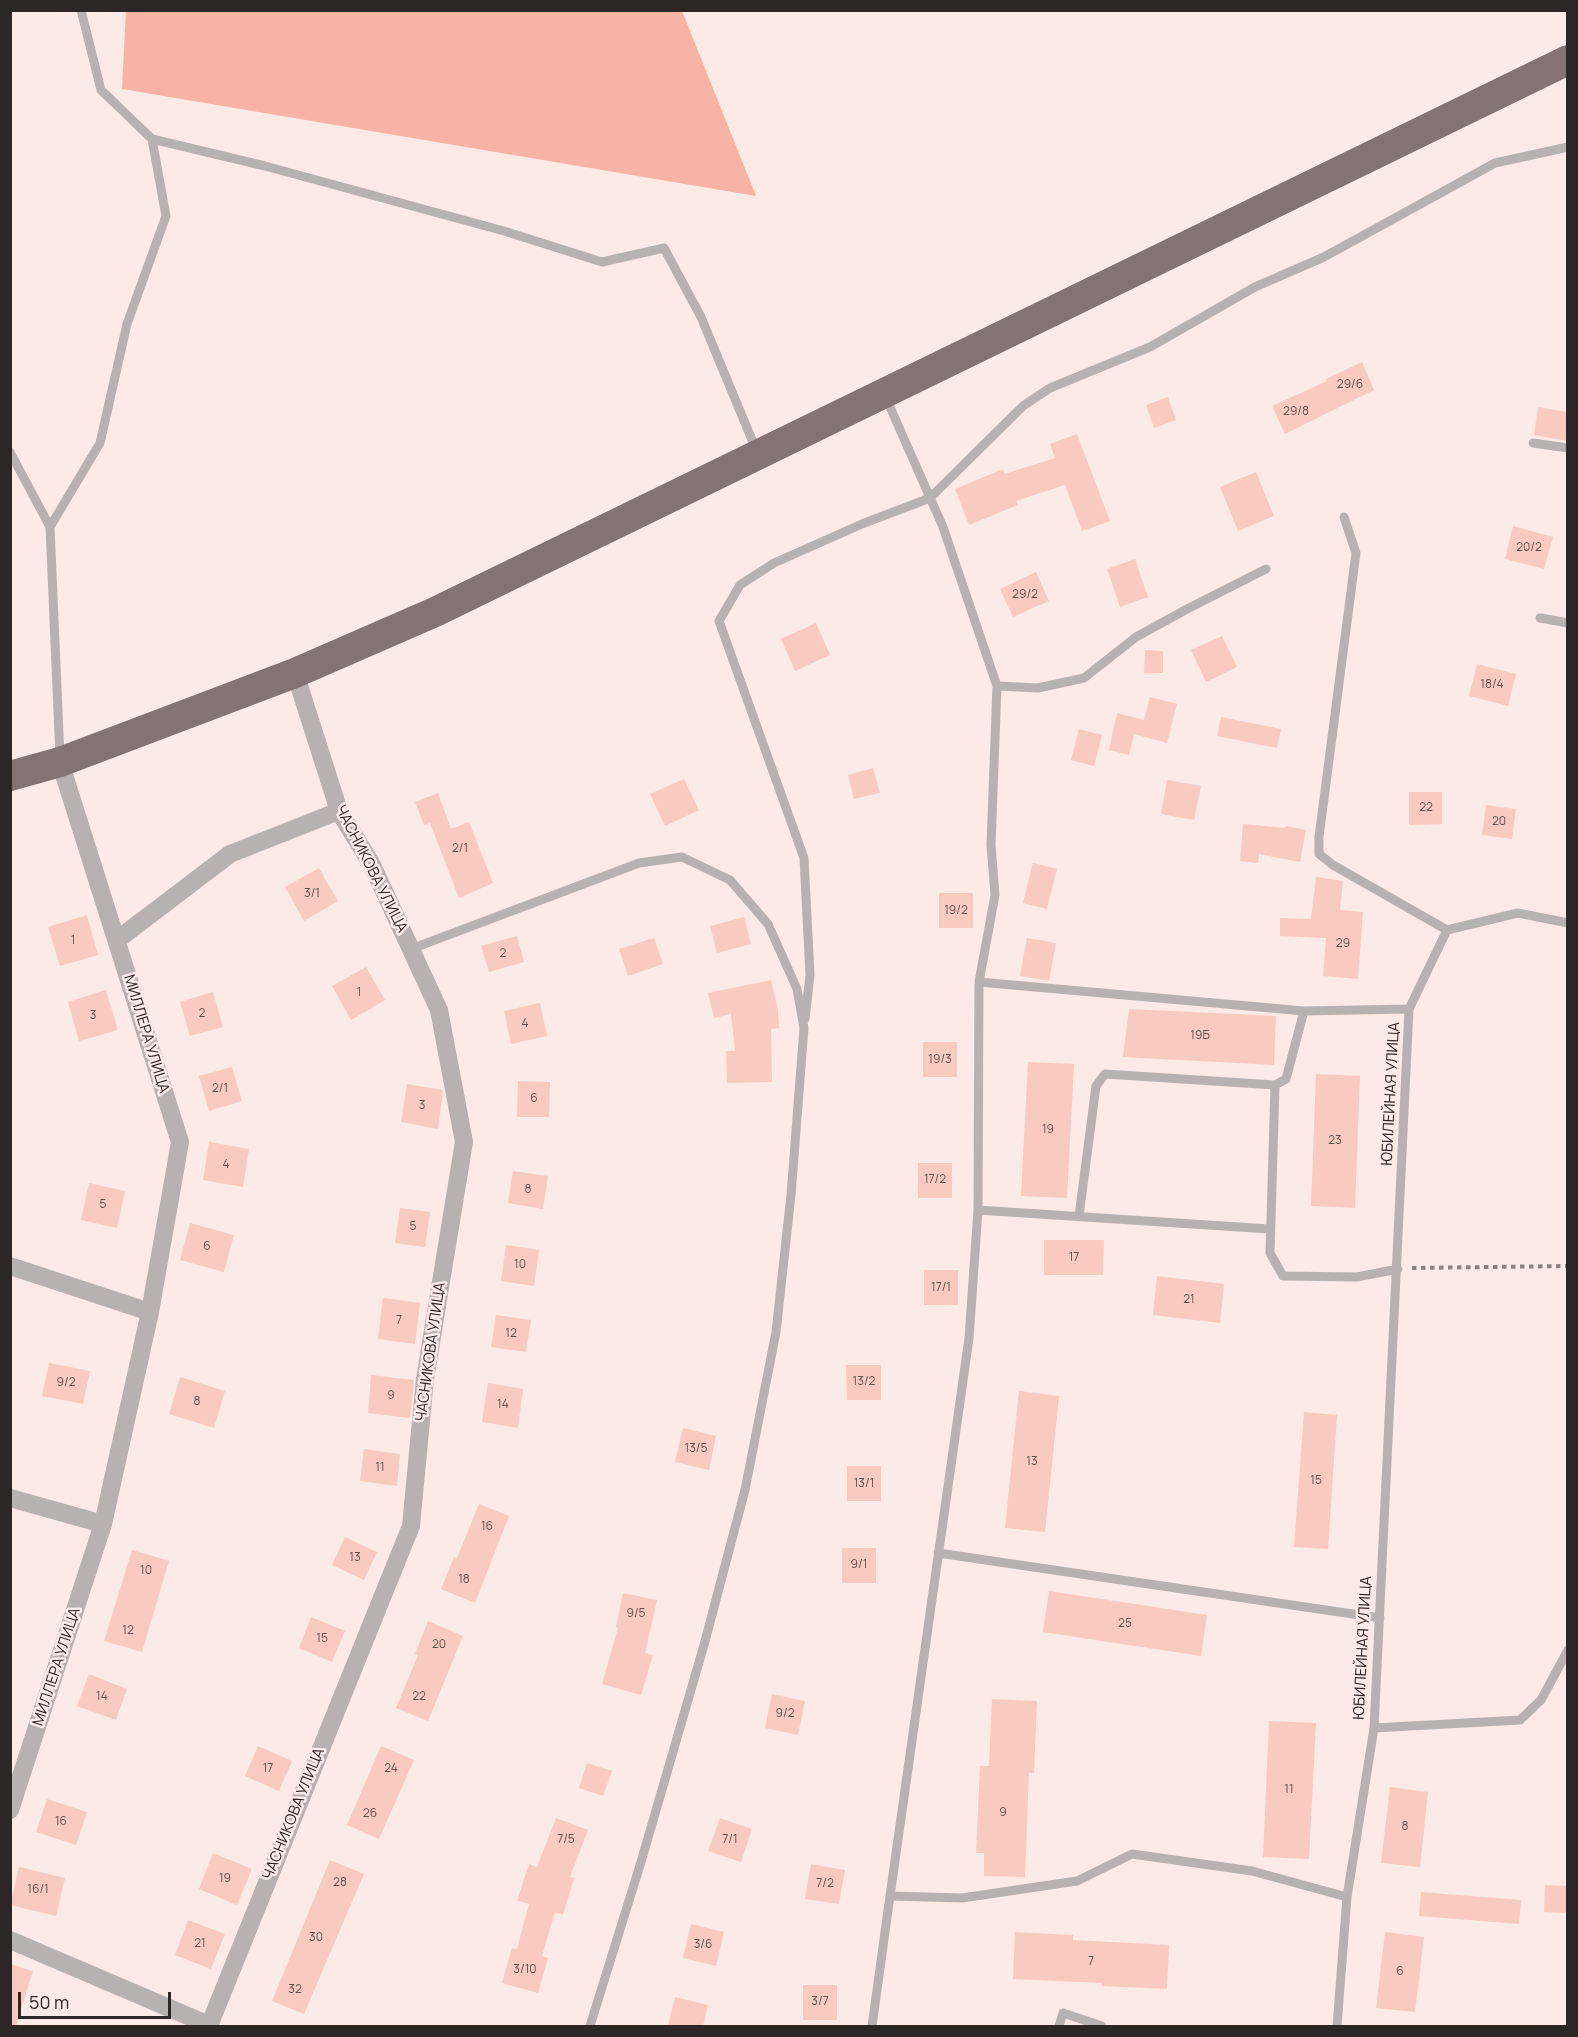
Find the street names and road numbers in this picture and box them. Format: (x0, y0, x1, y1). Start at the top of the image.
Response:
street label: ЧАСНИКОВА УЛИЦА (331, 802, 411, 936)
street label: МИЛЛЕРА УЛИЦА (119, 973, 173, 1095)
street label: ЮБИЛЕЙНАЯ УЛИЦА (1378, 1022, 1404, 1166)
street label: ЧАСНИКОВА УЛИЦА (412, 1281, 450, 1423)
street label: ЮБИЛЕЙНАЯ УЛИЦА (1350, 1576, 1376, 1720)
street label: МИЛЛЕРА УЛИЦА (29, 1606, 85, 1728)
street label: ЧАСНИКОВА УЛИЦА (259, 1746, 329, 1882)

